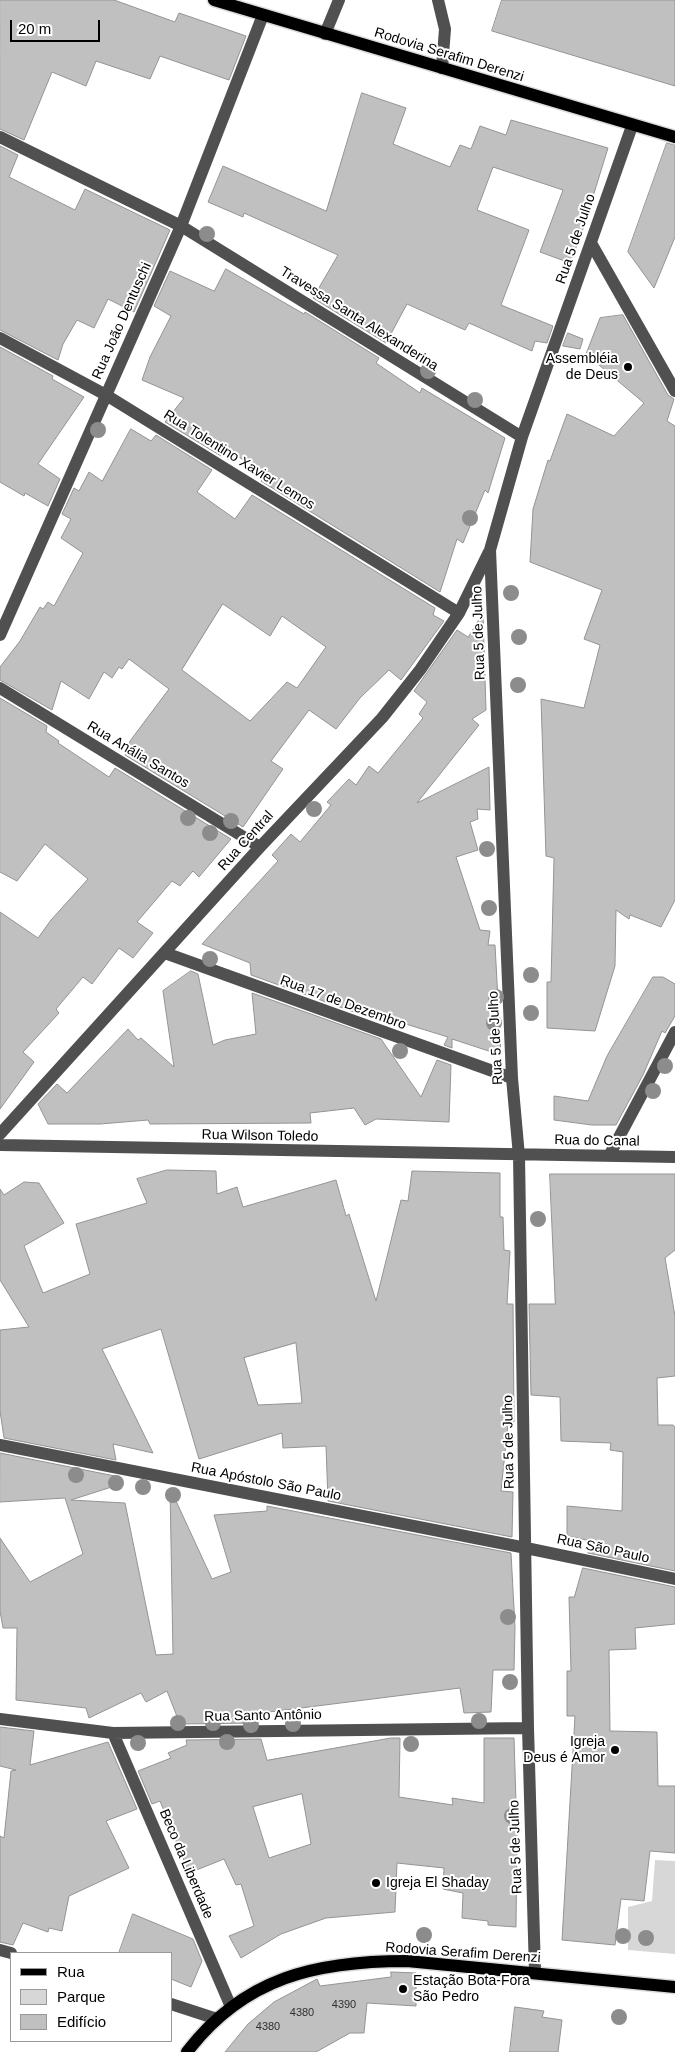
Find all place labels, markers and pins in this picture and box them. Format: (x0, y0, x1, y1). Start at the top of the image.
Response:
place label: Assembléia de Deus (546, 351, 618, 384)
marker: Assembléia de Deus (622, 361, 634, 373)
place label: Igreja Deus é Amor (523, 1734, 605, 1766)
marker: Igreja Deus é Amor (609, 1744, 621, 1756)
place label: Igreja El Shaday (386, 1875, 489, 1891)
marker: Igreja El Shaday (370, 1877, 382, 1889)
place label: Estação Bota-Fora São Pedro (413, 1973, 530, 2005)
marker: Estação Bota-Fora São Pedro (397, 1983, 409, 1995)

